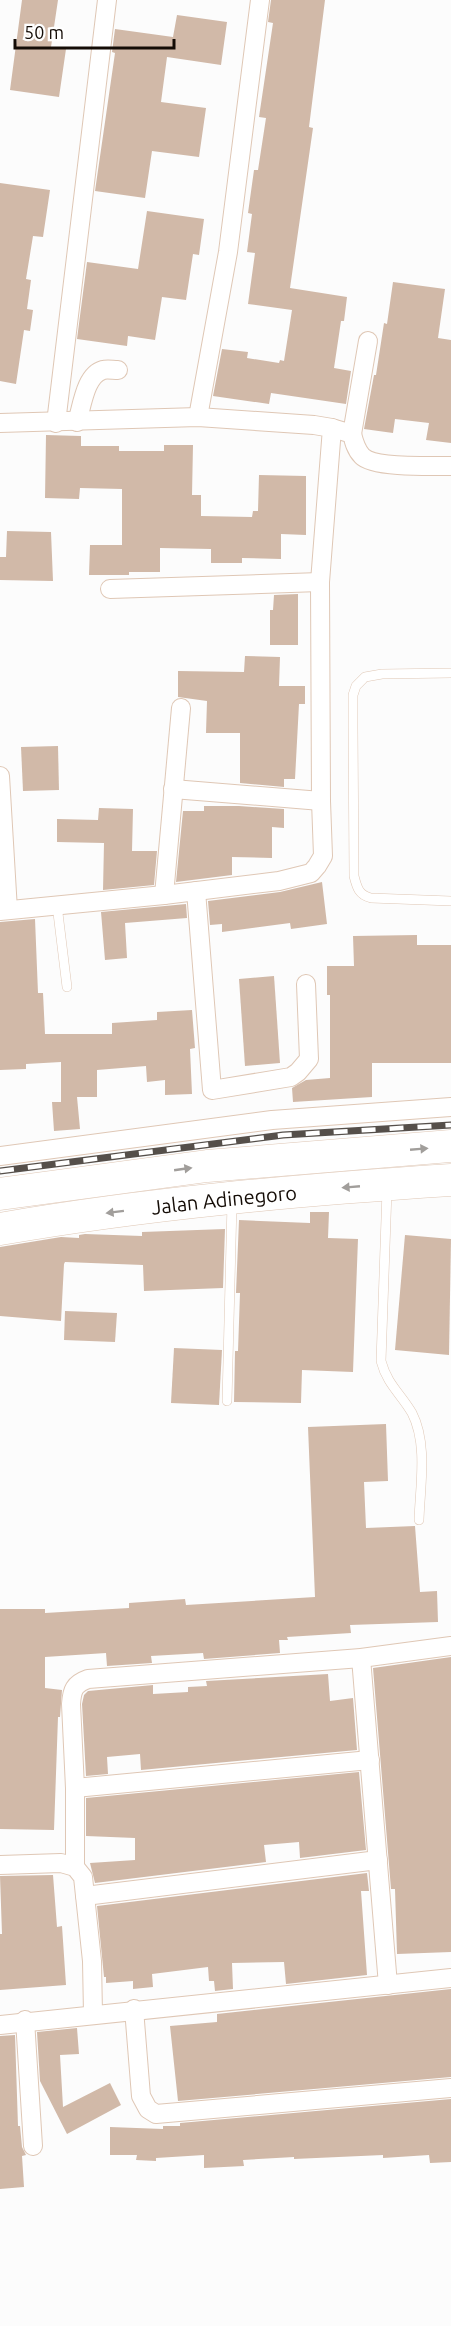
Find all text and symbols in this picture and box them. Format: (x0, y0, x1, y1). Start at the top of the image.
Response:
scale bar (15, 12, 174, 50)
text: 50 m (24, 22, 64, 42)
one-way arrow (410, 1144, 429, 1153)
one-way arrow (174, 1165, 193, 1174)
street label: Jalan Adinegoro (150, 1180, 298, 1218)
one-way arrow (341, 1183, 360, 1192)
one-way arrow (106, 1207, 125, 1217)

